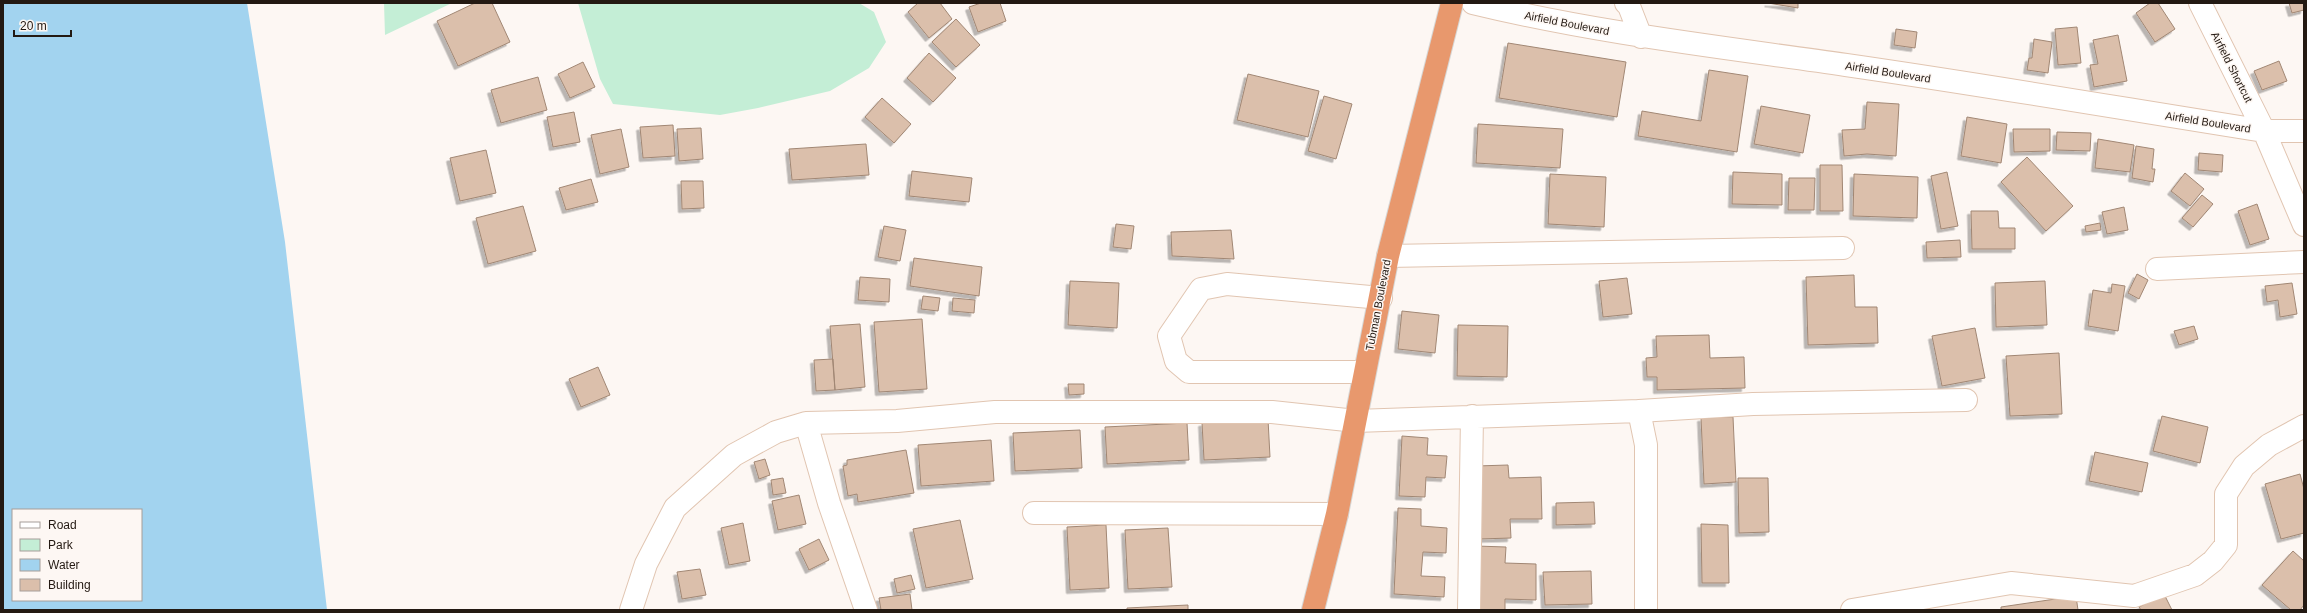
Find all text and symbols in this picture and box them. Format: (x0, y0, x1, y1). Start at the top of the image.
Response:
street label: Airfield Boulevard (1524, 9, 1610, 37)
scale bar (14, 12, 71, 38)
text: 20 m (20, 19, 47, 33)
street label: Airfield Shortcut (2209, 30, 2255, 104)
street label: Airfield Boulevard (1844, 59, 1932, 85)
street label: Airfield Boulevard (2164, 109, 2252, 135)
street label: Tubman Boulevard (1363, 258, 1393, 352)
legend (12, 509, 142, 601)
text: Road (48, 518, 77, 532)
text: Park (48, 538, 74, 552)
text: Water (48, 558, 80, 572)
text: Building (48, 578, 91, 592)

